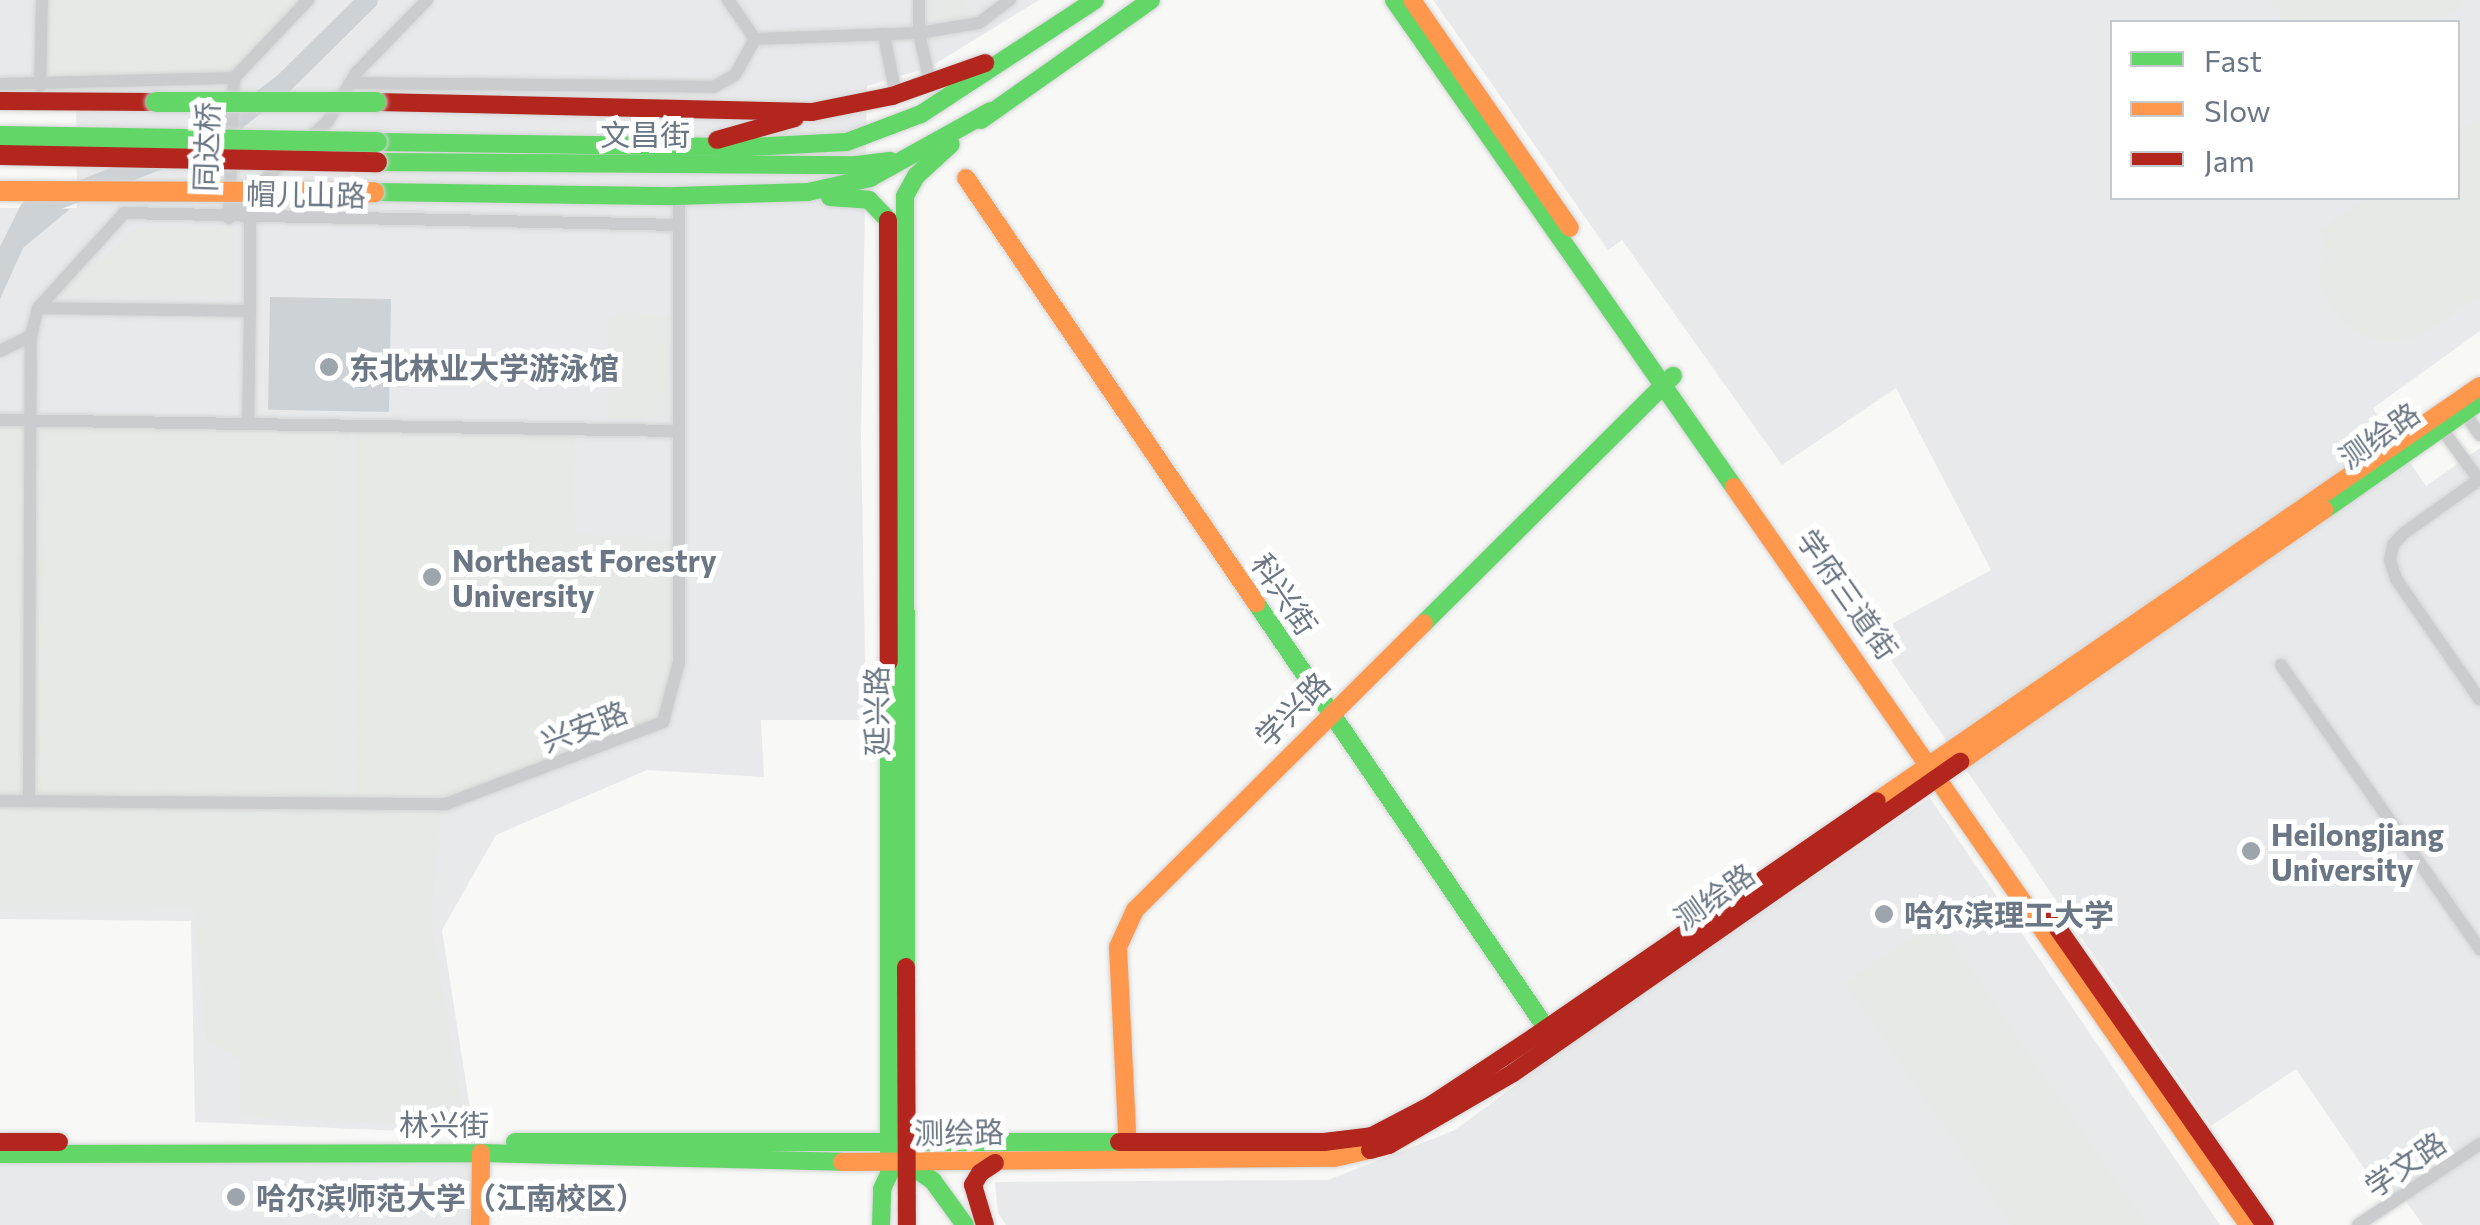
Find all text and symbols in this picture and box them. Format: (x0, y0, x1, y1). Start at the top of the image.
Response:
legend (2110, 20, 2460, 200)
text: Fast (2204, 41, 2262, 78)
text: Slow (2204, 91, 2271, 128)
street label: 同达桥 (186, 101, 226, 193)
street label: 文昌街 (600, 116, 690, 152)
text: Jam (2204, 141, 2255, 178)
street label: 帽儿山路 (246, 175, 366, 213)
place label: 东北林业大学游泳馆 (349, 349, 619, 385)
marker: 东北林业大学游泳馆 (318, 356, 340, 378)
street label: 测绘路 (2332, 394, 2426, 476)
street label: 学府三道街 (1790, 522, 1906, 666)
place label: Northeast Forestry University (452, 542, 717, 612)
street label: 科兴街 (1245, 547, 1325, 641)
marker: Northeast Forestry University (421, 566, 443, 588)
street label: 学兴路 (1247, 664, 1337, 754)
street label: 延兴路 (858, 666, 894, 756)
street label: 兴安路 (536, 693, 632, 759)
place label: Heilongjiang University (2271, 816, 2444, 886)
marker: Heilongjiang University (2240, 840, 2262, 862)
street label: 测绘路 (1667, 855, 1761, 937)
place label: 哈尔滨理工大学 (1904, 896, 2114, 932)
marker: 哈尔滨理工大学 (1873, 903, 1895, 925)
street label: 林兴街 (399, 1106, 489, 1142)
street label: 测绘路 (914, 1113, 1004, 1151)
street label: 学文路 (2358, 1124, 2452, 1204)
place label: 哈尔滨师范大学（江南校区） (256, 1179, 646, 1215)
marker: 哈尔滨师范大学（江南校区） (225, 1186, 247, 1208)

